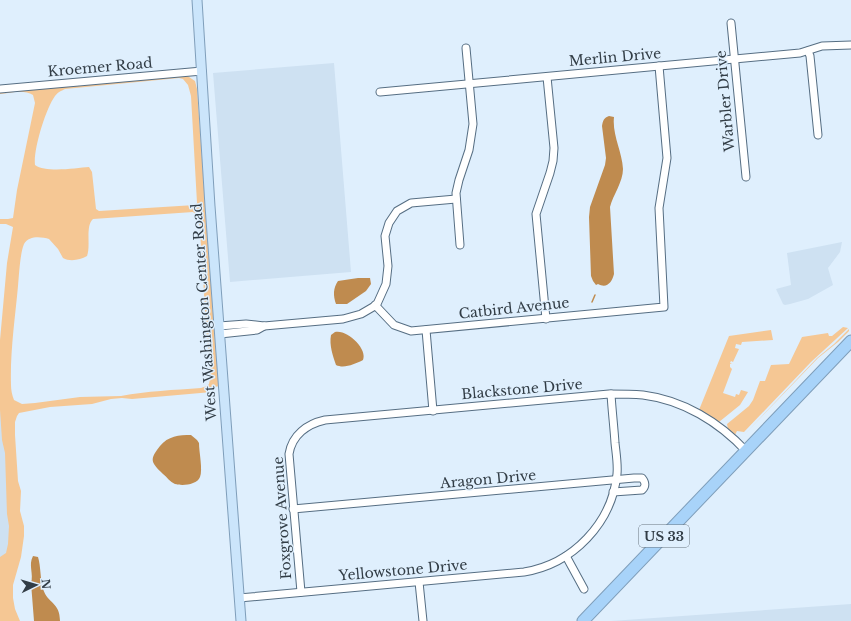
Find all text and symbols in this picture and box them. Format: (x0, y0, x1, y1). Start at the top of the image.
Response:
street label: Merlin Drive (568, 44, 662, 70)
street label: Warbler Drive (712, 50, 738, 153)
street label: Kroemer Road (47, 53, 154, 81)
street label: West Washington Center Road (187, 202, 221, 422)
street label: Catbird Avenue (458, 293, 570, 323)
street label: Blackstone Drive (461, 375, 583, 403)
street label: Foxgrove Avenue (269, 456, 295, 580)
street label: Aragon Drive (438, 466, 537, 492)
road number: US 33 (639, 525, 689, 547)
street label: Yellowstone Drive (337, 555, 468, 585)
north arrow (16, 565, 56, 605)
text: N (39, 578, 53, 591)

